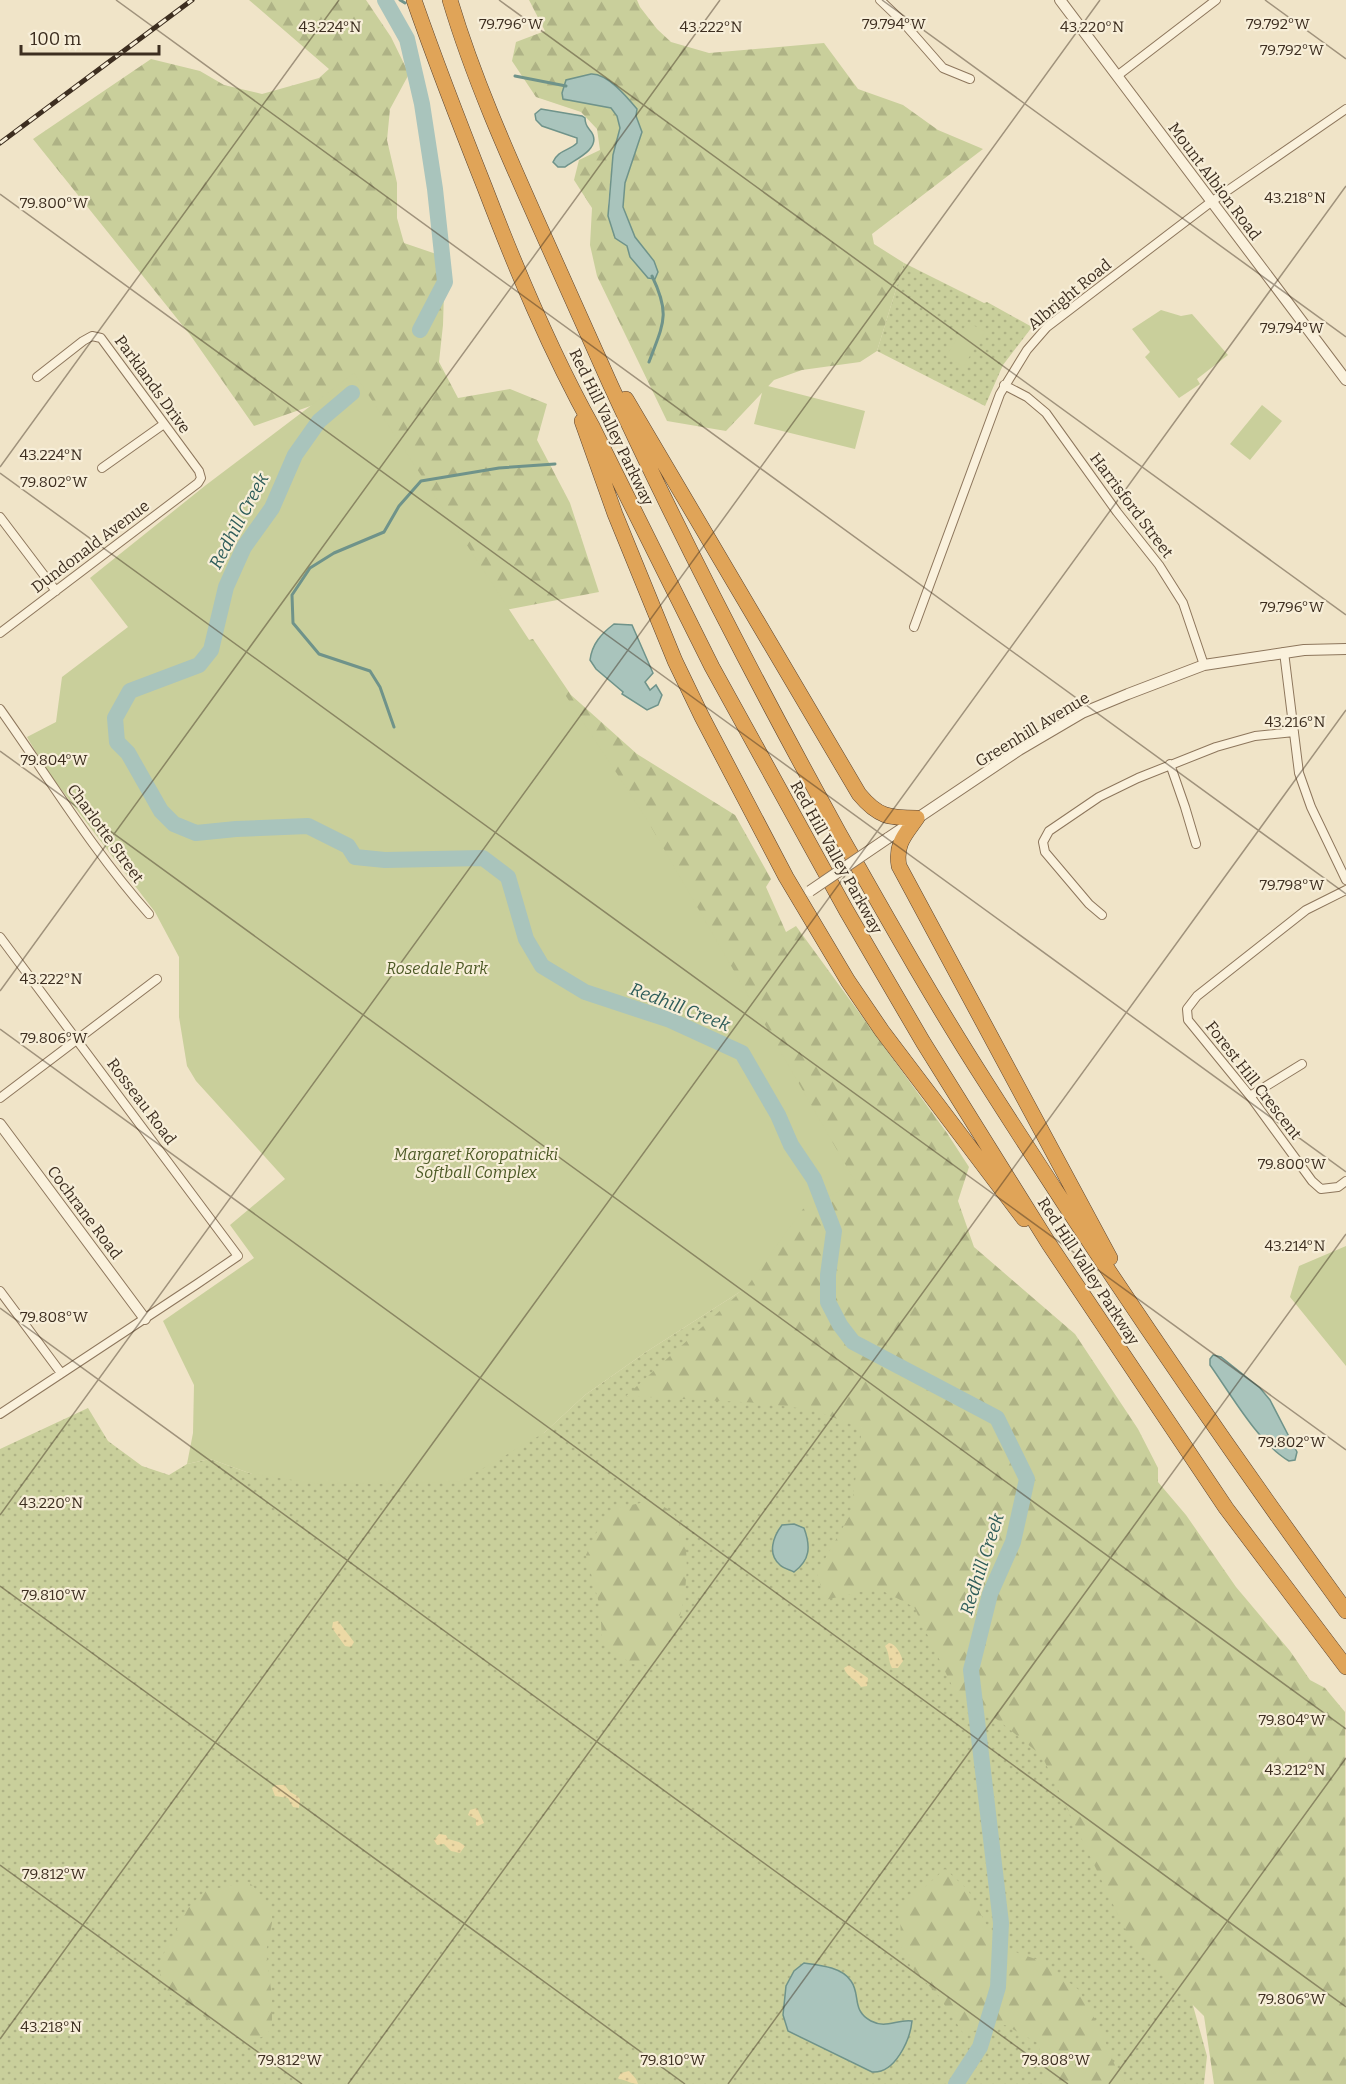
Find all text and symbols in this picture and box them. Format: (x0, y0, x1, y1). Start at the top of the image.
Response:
text: 79.796°W (479, 15, 544, 33)
text: 79.794°W (862, 15, 927, 33)
text: 79.792°W (1246, 15, 1311, 33)
scale bar (21, 18, 159, 56)
text: 43.224°N (299, 18, 362, 36)
text: 43.222°N (680, 18, 743, 36)
text: 43.220°N (1060, 18, 1124, 36)
text: 100 m (30, 28, 81, 50)
text: 79.792°W (1260, 41, 1325, 59)
street label: Mount Albion Road (1164, 119, 1265, 244)
text: 43.218°N (1264, 189, 1326, 207)
text: 79.800°W (20, 194, 89, 212)
street label: Albright Road (1024, 255, 1115, 334)
text: 79.794°W (1260, 319, 1325, 337)
street label: Parklands Drive (111, 332, 195, 437)
street label: Red Hill Valley Parkway (565, 346, 658, 509)
text: 43.224°N (20, 446, 83, 464)
street label: Harrisford Street (1086, 449, 1177, 562)
water label: Redhill Creek (205, 469, 274, 573)
text: 79.802°W (20, 473, 88, 491)
street label: Dundonald Avenue (28, 496, 153, 597)
text: 79.796°W (1260, 598, 1325, 616)
street label: Greenhill Avenue (972, 688, 1093, 771)
text: 43.216°N (1264, 713, 1326, 731)
text: 79.804°W (20, 751, 88, 769)
street label: Red Hill Valley Parkway (787, 777, 887, 938)
street label: Charlotte Street (63, 780, 148, 887)
text: 79.798°W (1260, 876, 1325, 894)
park label: Rosedale Park (386, 959, 488, 978)
text: 43.222°N (20, 970, 83, 988)
water label: Redhill Creek (627, 978, 733, 1036)
street label: Forest Hill Crescent (1201, 1017, 1306, 1143)
text: 79.806°W (20, 1029, 88, 1047)
street label: Rosseau Road (103, 1054, 180, 1149)
park label: Margaret Koropatnicki Softball Complex (394, 1145, 559, 1182)
text: 79.800°W (1258, 1155, 1327, 1173)
street label: Cochrane Road (43, 1162, 126, 1263)
street label: Red Hill Valley Parkway (1034, 1194, 1144, 1349)
text: 43.214°N (1265, 1237, 1326, 1255)
text: 79.808°W (20, 1308, 89, 1326)
text: 79.802°W (1258, 1433, 1326, 1451)
text: 43.220°N (19, 1494, 83, 1512)
water label: Redhill Creek (955, 1510, 1009, 1618)
text: 79.810°W (22, 1586, 87, 1604)
text: 79.804°W (1258, 1711, 1326, 1729)
text: 43.212°N (1265, 1761, 1326, 1779)
text: 79.812°W (22, 1865, 87, 1883)
text: 79.806°W (1258, 1990, 1326, 2008)
text: 43.218°N (20, 2018, 82, 2036)
text: 79.812°W (258, 2051, 323, 2069)
text: 79.810°W (641, 2051, 706, 2069)
text: 79.808°W (1022, 2051, 1091, 2069)

